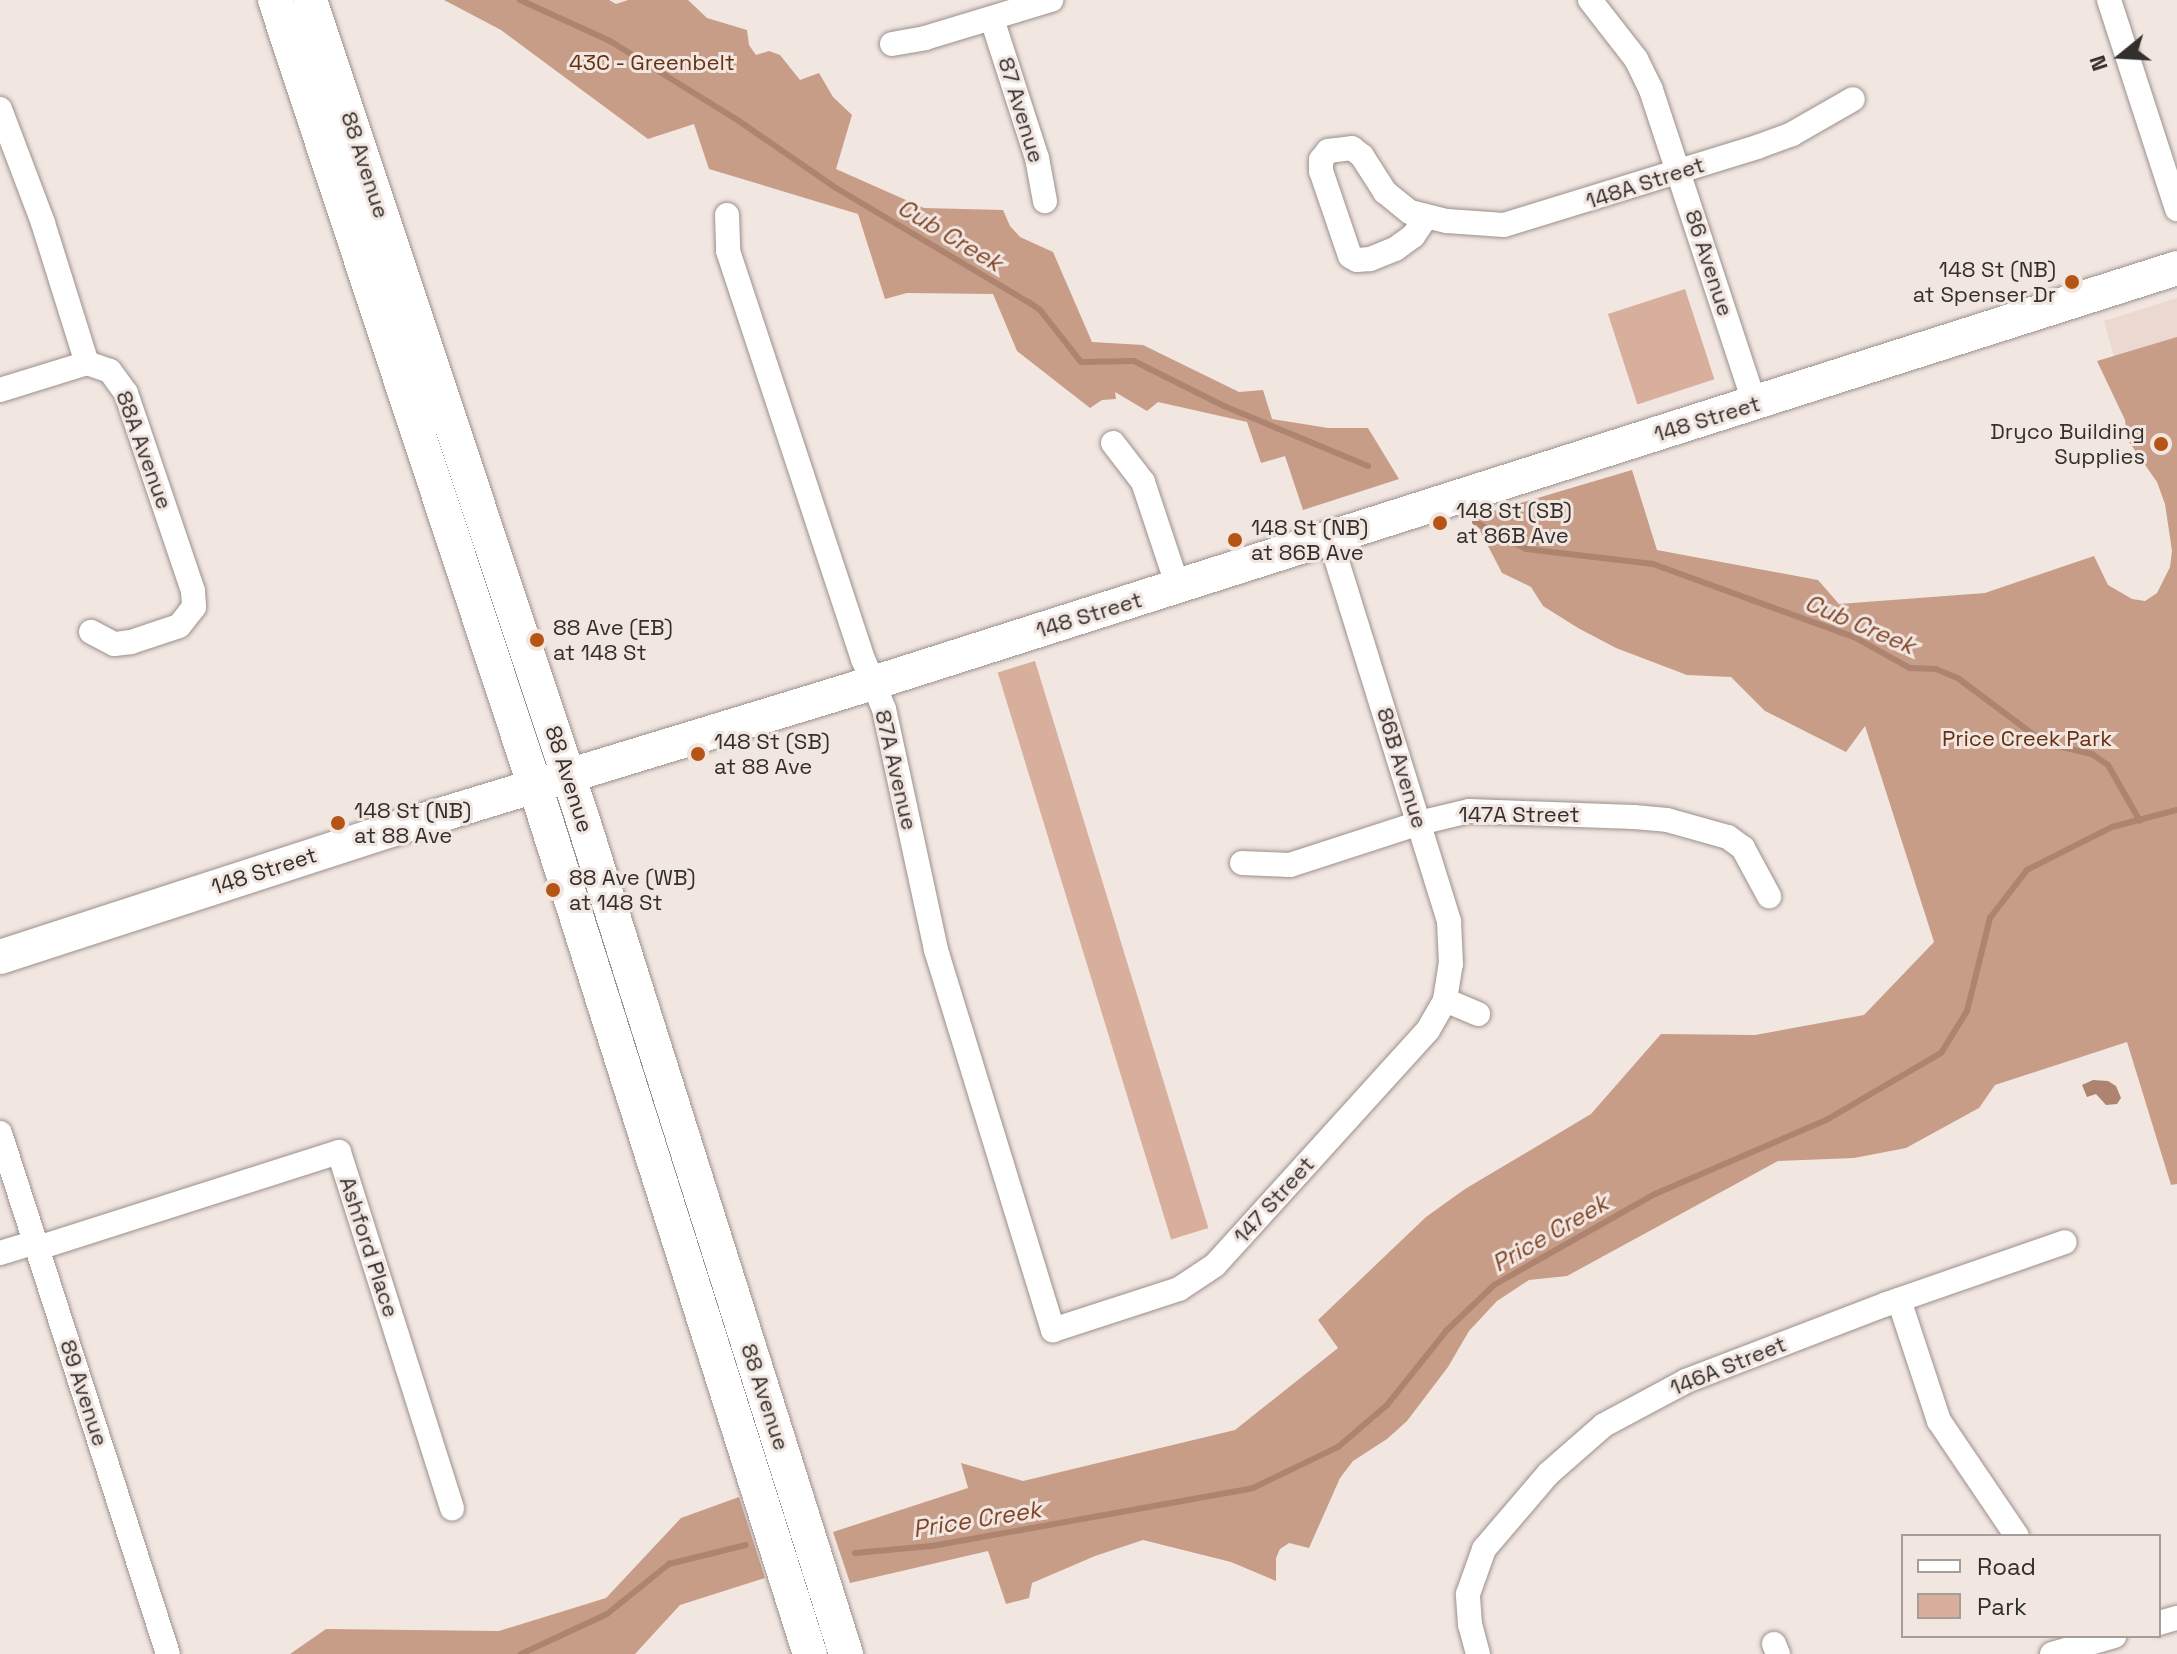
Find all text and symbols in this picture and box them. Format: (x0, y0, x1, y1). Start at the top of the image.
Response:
north arrow (2081, 16, 2161, 96)
park label: 43C - Greenbelt (568, 50, 736, 76)
text: N (2083, 52, 2114, 75)
street label: 87 Avenue (992, 54, 1050, 166)
street label: 88 Avenue (335, 108, 395, 222)
street label: 148A Street (1582, 151, 1708, 215)
water label: Cub Creek (892, 193, 1008, 277)
street label: 86 Avenue (1679, 206, 1739, 320)
place label: 148 St (NB) at Spenser Dr (1913, 256, 2056, 308)
marker: 148 St (NB) at Spenser Dr (2063, 273, 2081, 291)
street label: 88A Avenue (110, 387, 178, 513)
street label: 148 Street (1651, 390, 1763, 448)
place label: Dryco Building Supplies (1990, 418, 2145, 470)
marker: Dryco Building Supplies (2152, 435, 2170, 453)
place label: 148 St (SB) at 86B Ave (1456, 497, 1572, 548)
place label: 148 St (NB) at 86B Ave (1251, 514, 1368, 566)
marker: 148 St (SB) at 86B Ave (1431, 514, 1449, 532)
marker: 148 St (NB) at 86B Ave (1226, 531, 1244, 549)
street label: 148 Street (1033, 586, 1145, 644)
water label: Cub Creek (1800, 588, 1920, 660)
place label: 88 Ave (EB) at 148 St (553, 614, 673, 666)
marker: 88 Ave (EB) at 148 St (528, 631, 546, 649)
street label: 86B Avenue (1371, 704, 1433, 832)
street label: 87A Avenue (869, 707, 923, 833)
street label: 88 Avenue (539, 722, 599, 836)
park label: Price Creek Park (1942, 726, 2112, 752)
place label: 148 St (SB) at 88 Ave (714, 728, 830, 780)
marker: 148 St (SB) at 88 Ave (689, 745, 707, 763)
place label: 148 St (NB) at 88 Ave (354, 797, 471, 848)
street label: 147A Street (1458, 802, 1580, 828)
marker: 148 St (NB) at 88 Ave (329, 814, 347, 832)
street label: 148 Street (208, 842, 320, 900)
place label: 88 Ave (WB) at 148 St (569, 864, 696, 916)
marker: 88 Ave (WB) at 148 St (544, 881, 562, 899)
street label: 147 Street (1228, 1151, 1320, 1249)
street label: Ashford Place (334, 1173, 404, 1321)
water label: Price Creek (1487, 1188, 1613, 1278)
street label: 146A Street (1666, 1331, 1790, 1401)
street label: 89 Avenue (54, 1336, 114, 1450)
street label: 88 Avenue (735, 1340, 795, 1454)
water label: Price Creek (911, 1495, 1043, 1543)
legend (1901, 1534, 2161, 1638)
text: Road (1977, 1551, 2036, 1582)
text: Park (1977, 1591, 2027, 1622)

